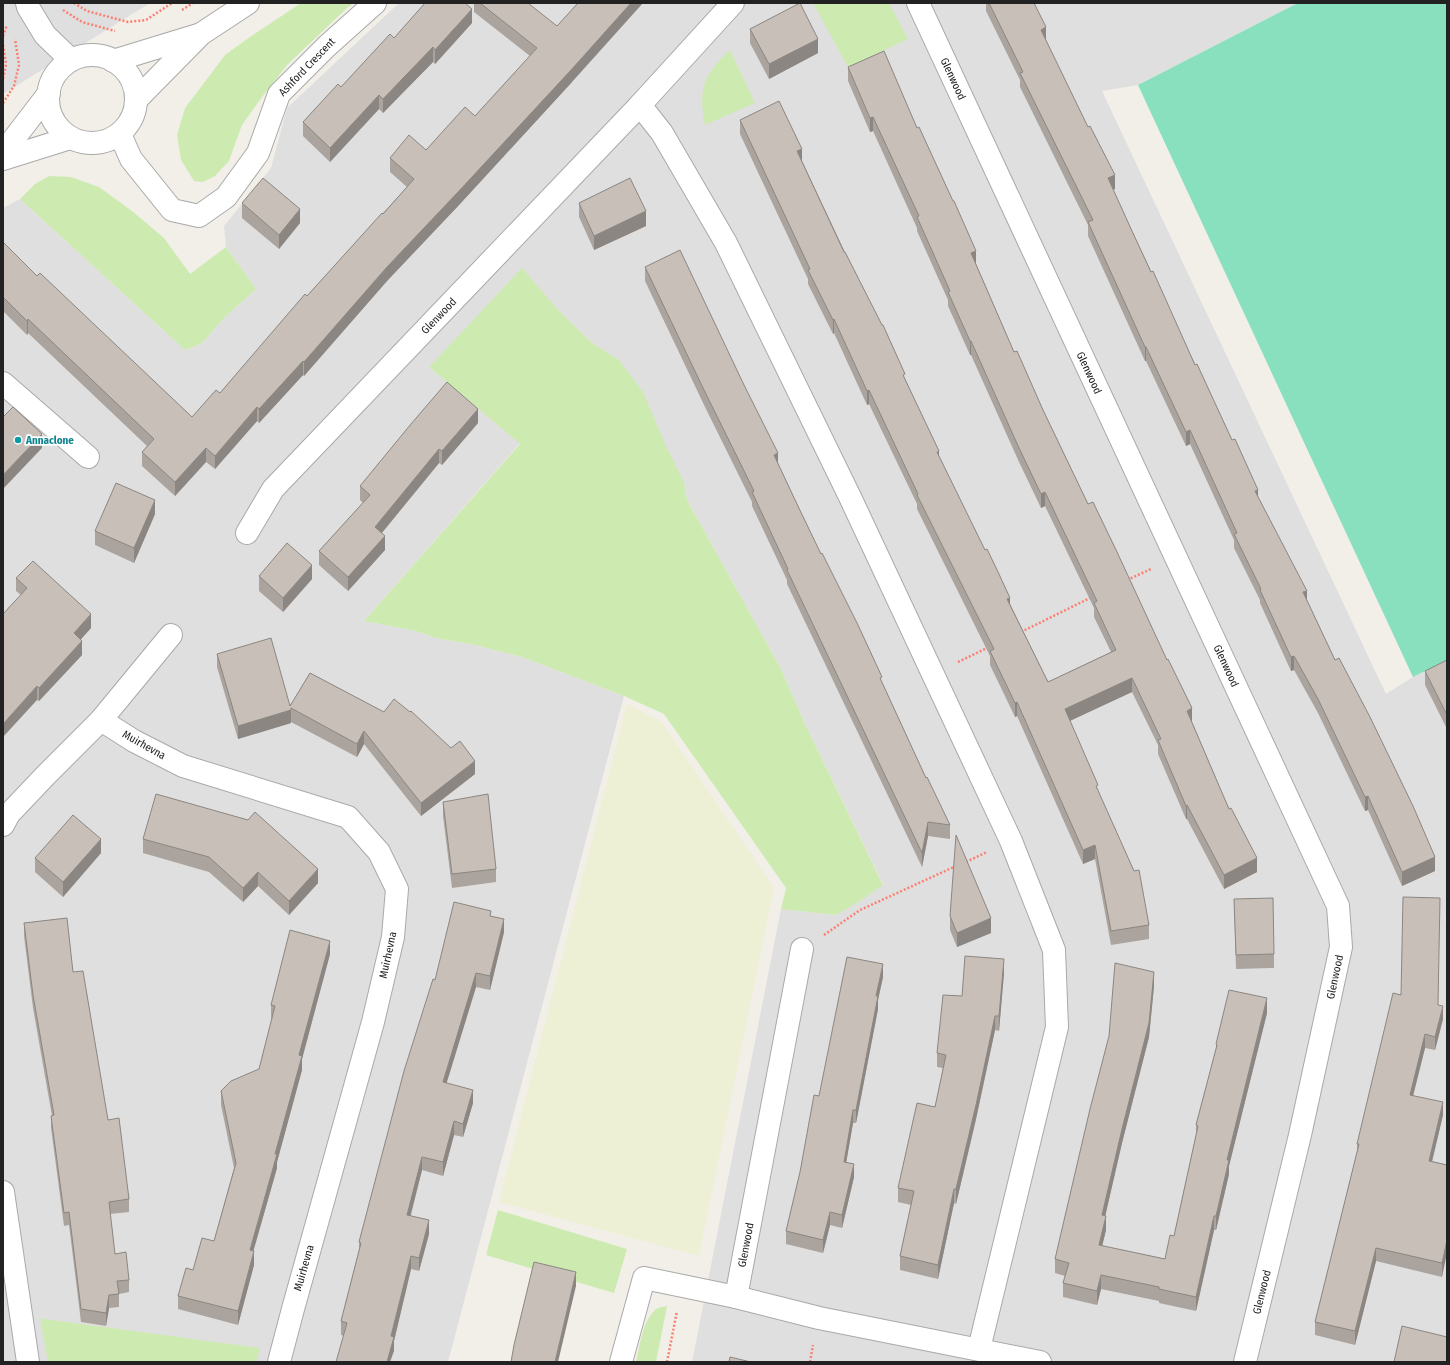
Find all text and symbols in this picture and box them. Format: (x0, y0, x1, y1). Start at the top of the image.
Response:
street label: Ashford Crescent (276, 35, 338, 99)
street label: Glenwood (938, 56, 968, 102)
street label: Glenwood (419, 295, 459, 337)
street label: Glenwood (1074, 350, 1104, 396)
place label: Annaclone (25, 434, 74, 447)
marker: Annaclone (13, 435, 23, 445)
street label: Glenwood (1211, 643, 1241, 689)
street label: Muirhevna (120, 728, 168, 762)
street label: Muirhevna (377, 930, 399, 980)
street label: Glenwood (1324, 954, 1346, 1000)
street label: Glenwood (735, 1222, 757, 1268)
street label: Muirhevna (291, 1243, 317, 1293)
street label: Glenwood (1250, 1269, 1274, 1315)

